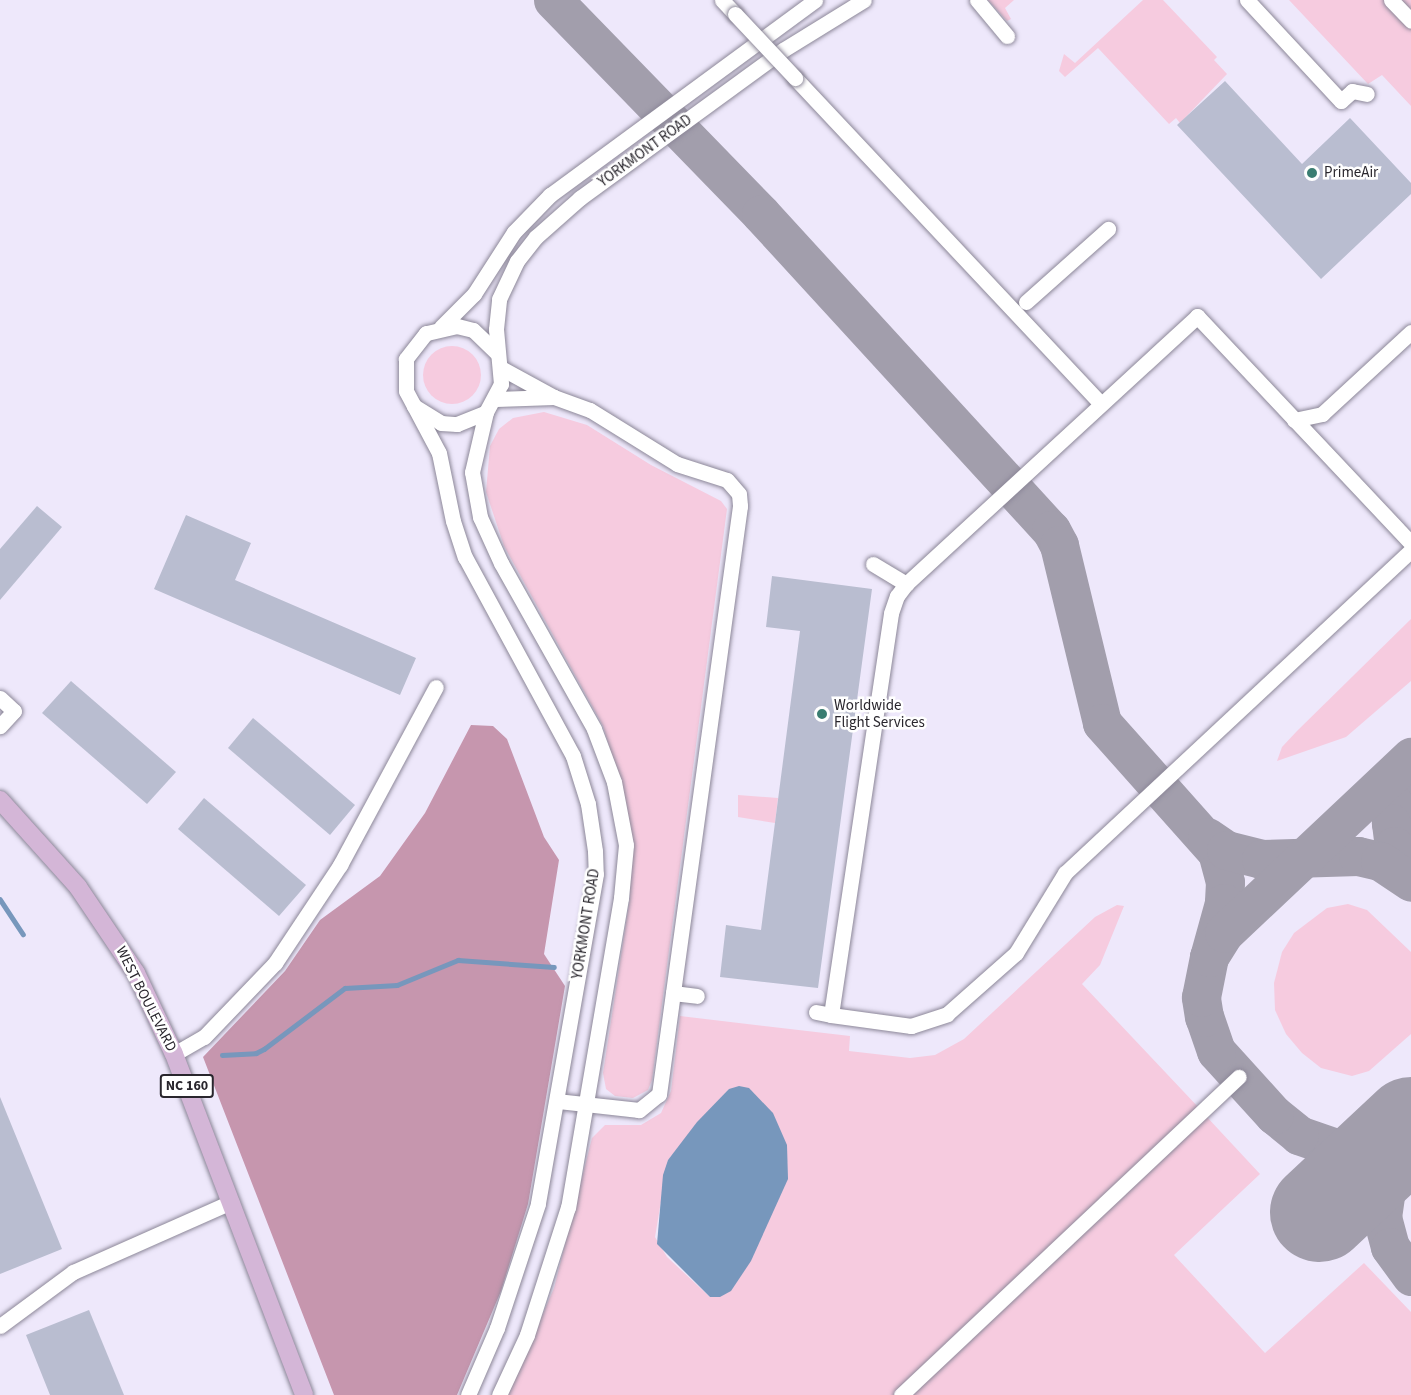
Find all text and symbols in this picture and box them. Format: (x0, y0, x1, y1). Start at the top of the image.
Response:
street label: YORKMONT ROAD (595, 111, 695, 191)
place label: PrimeAir (1324, 164, 1378, 182)
marker: PrimeAir (1305, 166, 1319, 180)
place label: Worldwide Flight Services (834, 696, 925, 731)
marker: Worldwide Flight Services (815, 707, 829, 721)
street label: YORKMONT ROAD (568, 868, 604, 980)
street label: WEST BOULEVARD (112, 943, 180, 1055)
road number: NC 160 (158, 1075, 216, 1097)

